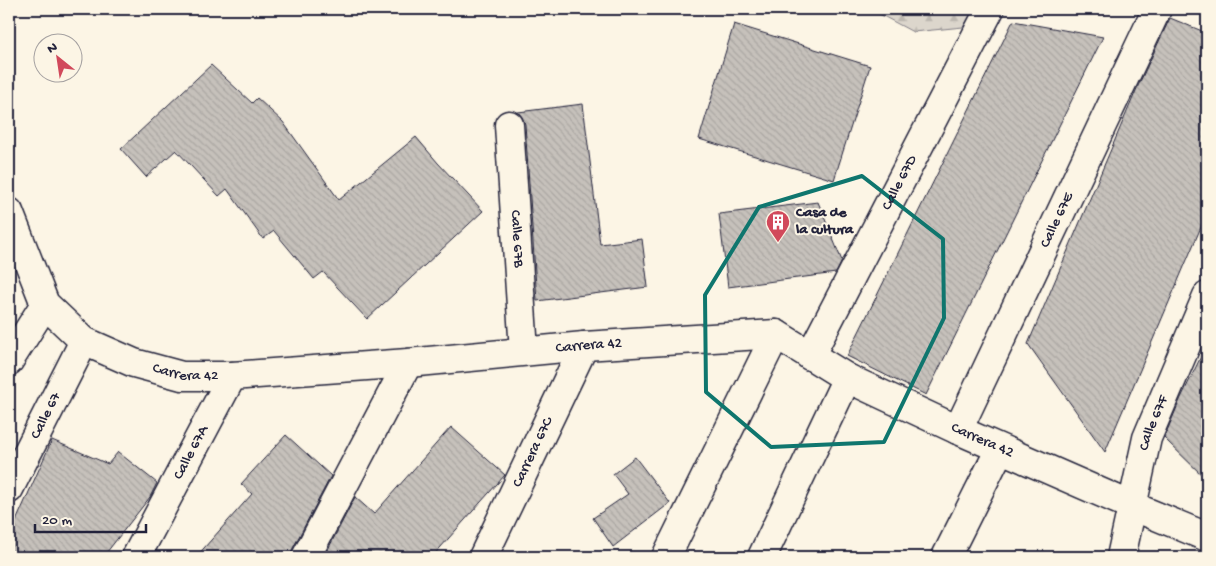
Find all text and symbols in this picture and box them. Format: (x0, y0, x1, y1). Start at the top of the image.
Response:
north arrow (32, 32, 82, 82)
text: N (45, 39, 61, 59)
street label: Calle 67D (878, 152, 922, 214)
street label: Calle 67E (1036, 189, 1078, 251)
place label: Casa de la cultura (795, 204, 854, 239)
street label: Calle 67B (506, 209, 527, 268)
building icon: Casa de la cultura (765, 209, 791, 243)
street label: Carrera 42 (555, 335, 623, 358)
street label: Carrera 42 (151, 359, 218, 385)
street label: Calle 67 (27, 389, 66, 442)
street label: Calle 67F (1136, 392, 1173, 452)
street label: Carrera 67C (509, 414, 558, 490)
street label: Carrera 42 (948, 419, 1016, 462)
street label: Calle 67A (170, 422, 214, 483)
scale bar (35, 501, 146, 533)
text: 20 m (42, 512, 72, 530)

